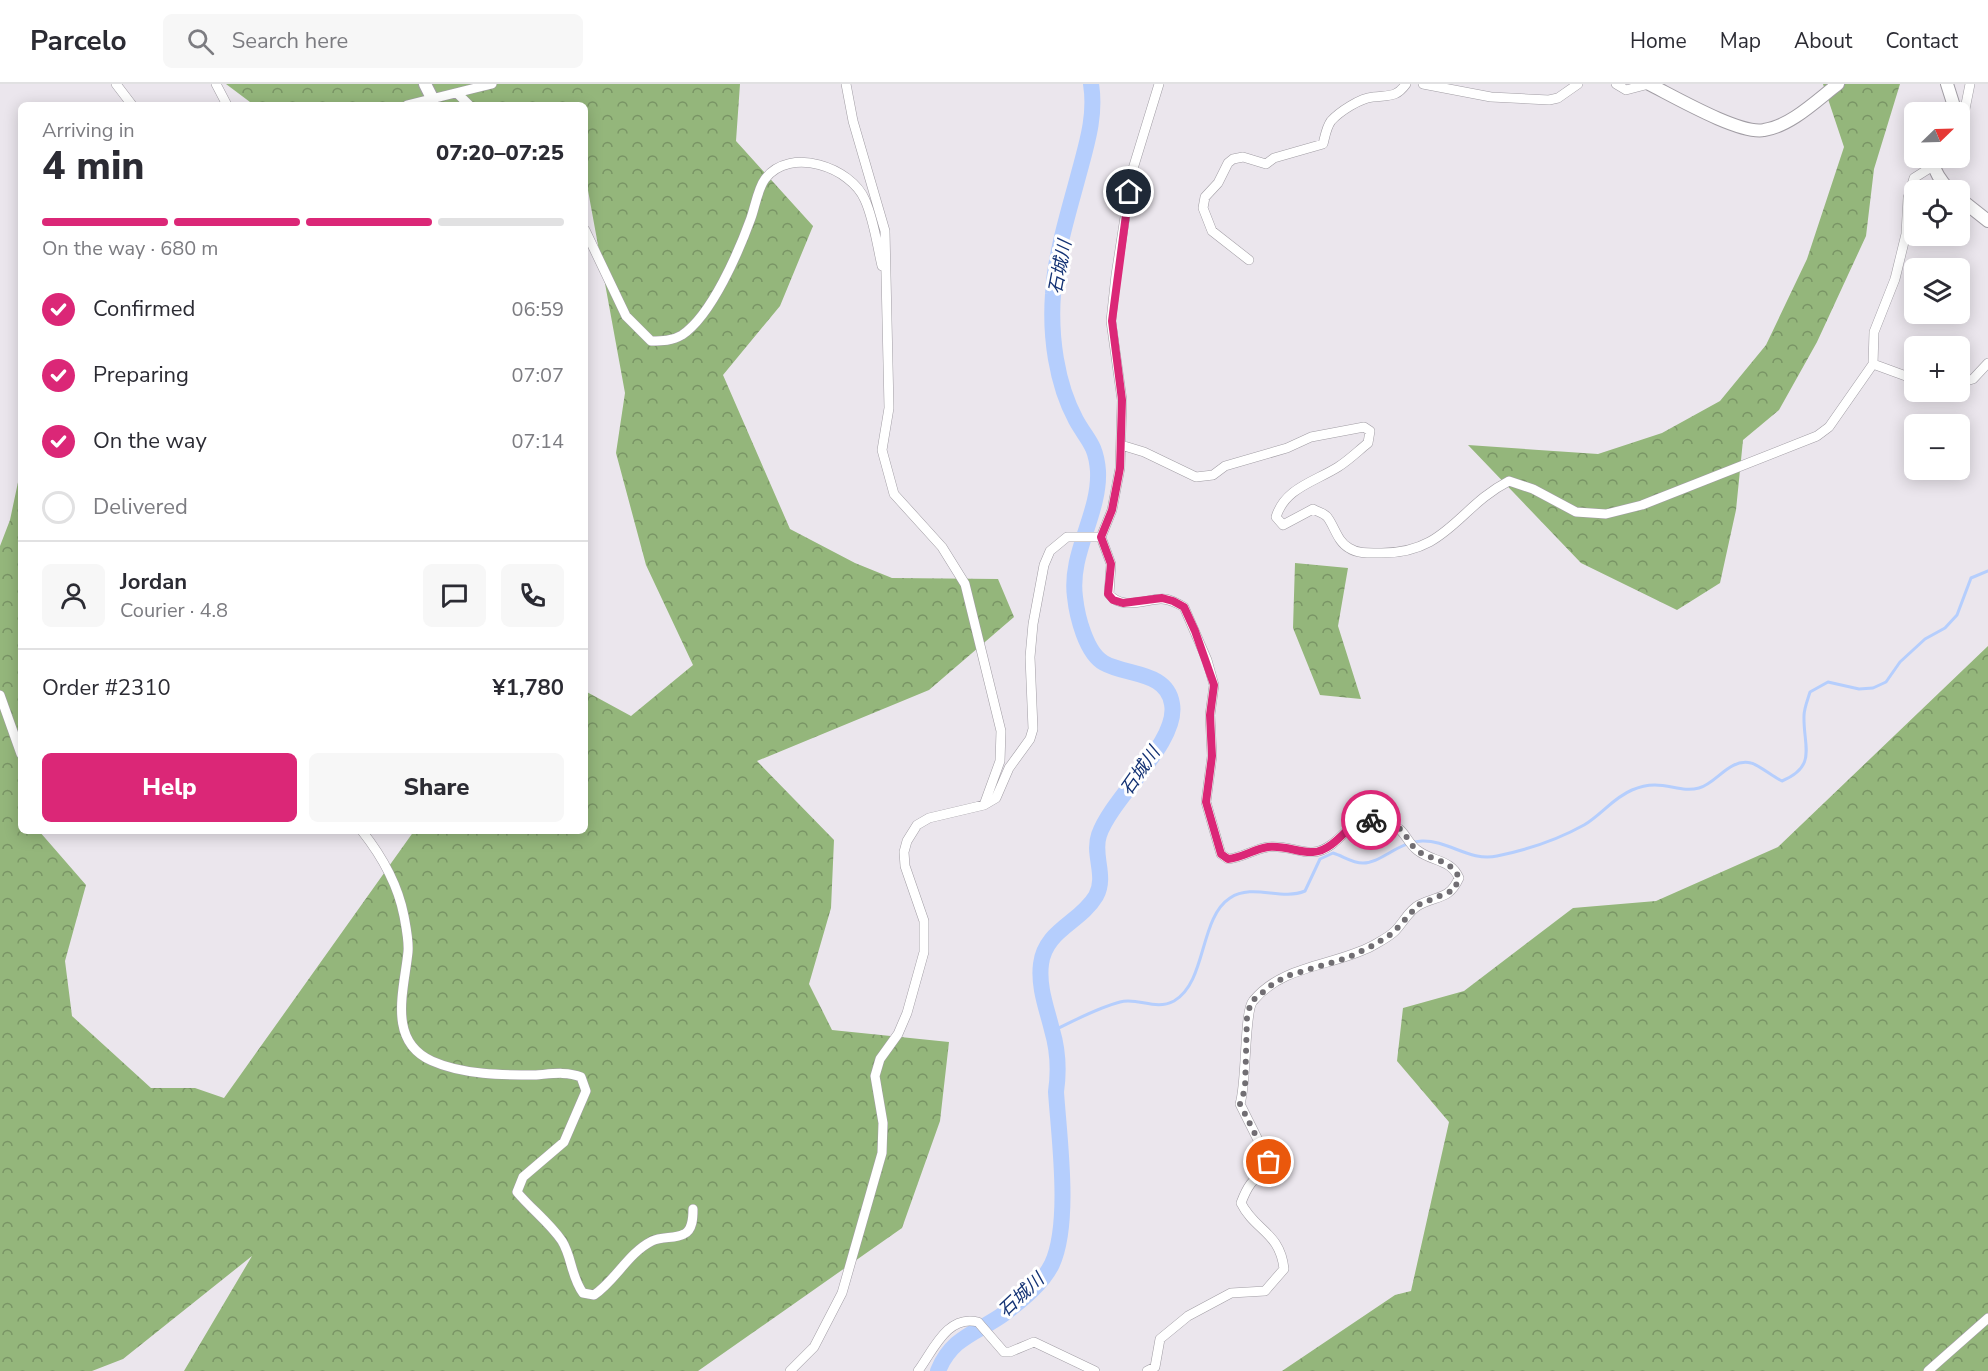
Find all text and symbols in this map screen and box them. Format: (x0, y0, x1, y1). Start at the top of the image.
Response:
search box (163, 14, 583, 68)
text: Parcelo (30, 22, 127, 60)
icon: search (184, 25, 217, 58)
text: Search here (232, 26, 348, 56)
text: Home (1630, 27, 1687, 55)
text: Map (1720, 27, 1761, 55)
text: About (1794, 27, 1852, 55)
text: Contact (1885, 27, 1958, 55)
north arrow (1904, 102, 1970, 168)
map controls (1904, 102, 1970, 480)
text: Arriving in (42, 117, 135, 144)
text: 07:20–07:25 (436, 138, 564, 168)
text: 4 min (42, 140, 145, 193)
pin (1103, 166, 1154, 217)
icon: home (1112, 175, 1145, 208)
button: locate (1904, 180, 1970, 246)
text: On the way · 680 m (42, 235, 218, 262)
water label: 石城川 (1043, 236, 1077, 296)
button: layers (1904, 258, 1970, 324)
icon: check (42, 293, 75, 326)
text: Confirmed (93, 294, 195, 324)
text: 06:59 (511, 296, 564, 323)
button: + (1904, 336, 1970, 402)
icon: check (42, 359, 75, 392)
text: Preparing (93, 360, 189, 390)
text: 07:07 (511, 362, 564, 389)
button: − (1904, 414, 1970, 480)
icon: check (42, 425, 75, 458)
text: On the way (93, 426, 207, 456)
text: 07:14 (511, 428, 564, 455)
text: Delivered (93, 492, 188, 522)
button: person (42, 564, 105, 627)
button: chat (423, 564, 486, 627)
button: phone (501, 564, 564, 627)
text: Jordan (120, 567, 187, 597)
text: Courier · 4.8 (120, 597, 228, 624)
text: Order #2310 (42, 673, 171, 703)
text: ¥1,780 (493, 673, 564, 703)
water label: 石城川 (1115, 740, 1166, 800)
button: Help (42, 753, 297, 822)
button: Share (309, 753, 564, 822)
courier (1341, 790, 1401, 850)
icon: bike (1355, 804, 1388, 837)
pin (1243, 1136, 1294, 1187)
icon: bag (1252, 1145, 1285, 1178)
water label: 石城川 (993, 1266, 1050, 1322)

